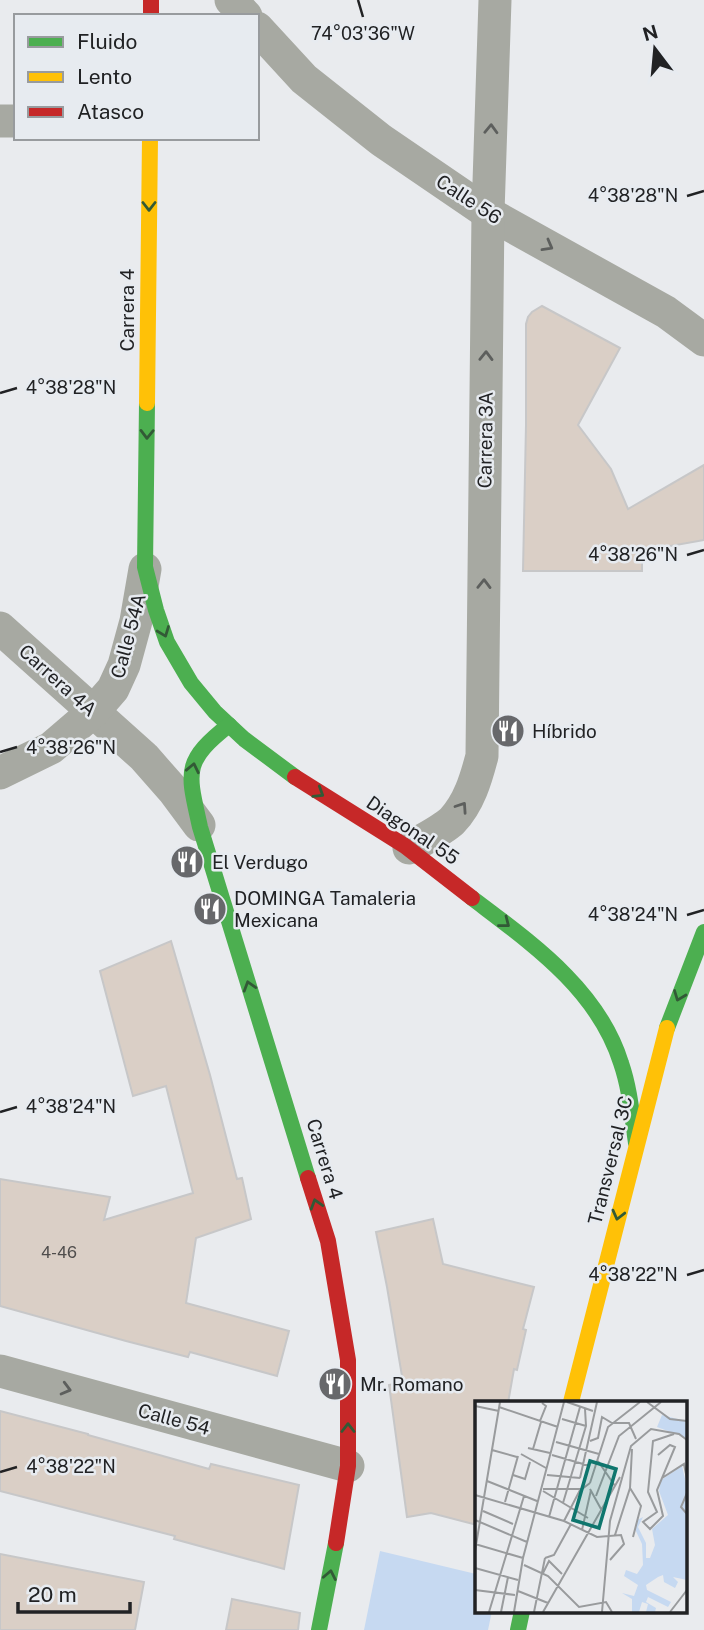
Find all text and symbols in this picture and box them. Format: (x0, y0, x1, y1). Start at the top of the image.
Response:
legend (14, 14, 259, 140)
north arrow (620, 14, 690, 84)
text: N (640, 20, 660, 45)
text: 74°03'36"W (311, 23, 415, 44)
text: Fluido (77, 29, 137, 54)
text: Lento (77, 64, 132, 89)
text: Atasco (77, 99, 144, 124)
one-way arrow (483, 123, 498, 134)
street label: Calle 56 (432, 170, 506, 228)
text: 4°38'28"N (588, 185, 678, 206)
one-way arrow (141, 202, 157, 212)
one-way arrow (540, 238, 553, 251)
street label: Carrera 4 (116, 268, 138, 352)
one-way arrow (478, 351, 494, 361)
text: 4°38'28"N (26, 377, 116, 398)
street label: Carrera 3A (473, 392, 497, 488)
one-way arrow (139, 429, 155, 440)
text: 4°38'26"N (588, 544, 678, 565)
one-way arrow (476, 578, 492, 589)
street label: Calle 54A (106, 591, 150, 681)
one-way arrow (156, 625, 170, 637)
street label: Carrera 4A (15, 640, 101, 720)
restaurant icon: Híbrido (489, 712, 527, 750)
place label: Híbrido (532, 720, 597, 742)
text: 4°38'26"N (26, 737, 116, 758)
one-way arrow (184, 762, 199, 774)
one-way arrow (311, 784, 324, 797)
street label: Diagonal 55 (363, 791, 463, 869)
one-way arrow (453, 802, 466, 815)
restaurant icon: El Verdugo (168, 843, 206, 881)
place label: El Verdugo (212, 851, 308, 873)
place label: DOMINGA Tamaleria Mexicana (234, 887, 416, 931)
restaurant icon: DOMINGA Tamaleria Mexicana (191, 890, 229, 928)
text: 4°38'24"N (588, 904, 678, 925)
one-way arrow (497, 915, 510, 928)
one-way arrow (243, 981, 258, 993)
one-way arrow (674, 989, 688, 1001)
street label: Transversal 3C (583, 1093, 637, 1227)
text: 4°38'24"N (26, 1096, 116, 1117)
street label: Carrera 4 (302, 1116, 348, 1202)
one-way arrow (310, 1198, 325, 1210)
one-way arrow (612, 1209, 626, 1221)
house number: 4-46 (41, 1243, 77, 1262)
text: 4°38'22"N (588, 1264, 678, 1285)
restaurant icon: Mr. Romano (316, 1365, 354, 1403)
place label: Mr. Romano (360, 1373, 464, 1395)
one-way arrow (60, 1381, 72, 1395)
street label: Calle 54 (136, 1399, 212, 1439)
inset map (475, 1401, 686, 1612)
one-way arrow (340, 1422, 356, 1432)
text: 4°38'22"N (26, 1456, 116, 1477)
one-way arrow (322, 1569, 337, 1581)
scale bar (18, 1570, 130, 1614)
text: 20 m (28, 1582, 77, 1607)

